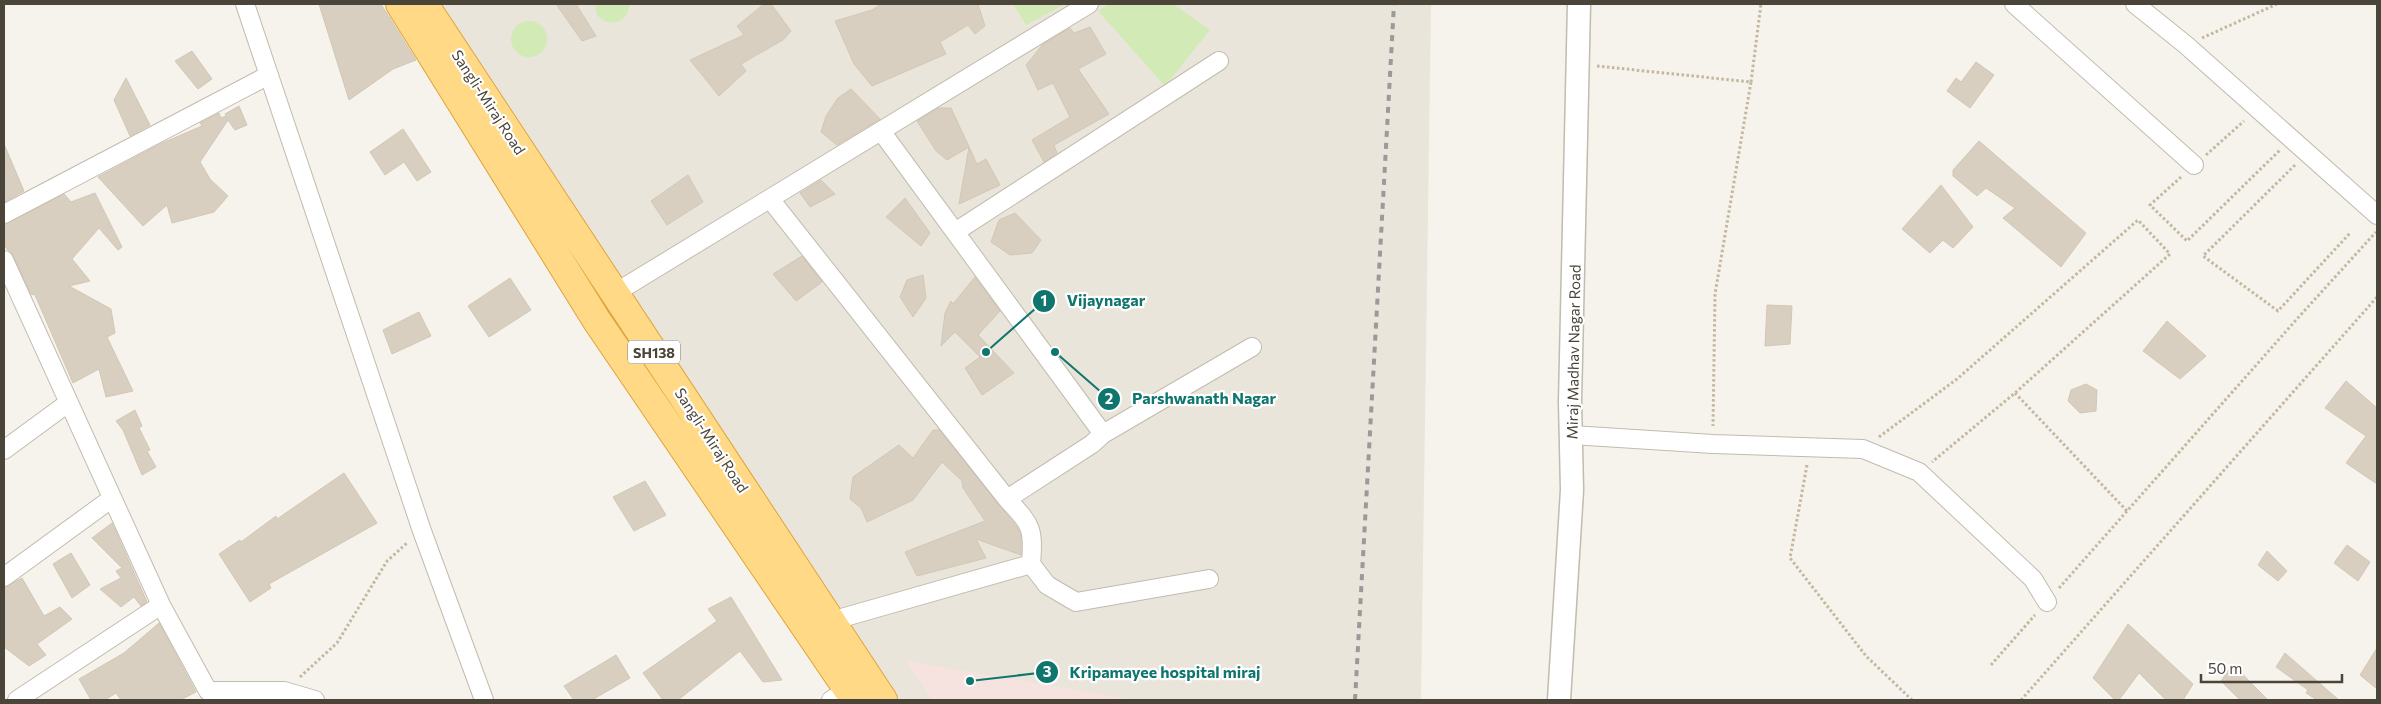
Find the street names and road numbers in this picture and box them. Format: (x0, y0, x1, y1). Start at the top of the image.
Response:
street label: Sangli-Miraj Road (449, 46, 529, 158)
street label: Miraj Madhav Nagar Road (1562, 264, 1584, 440)
road number: SH138 (628, 341, 680, 364)
street label: Sangli-Miraj Road (672, 384, 752, 496)

